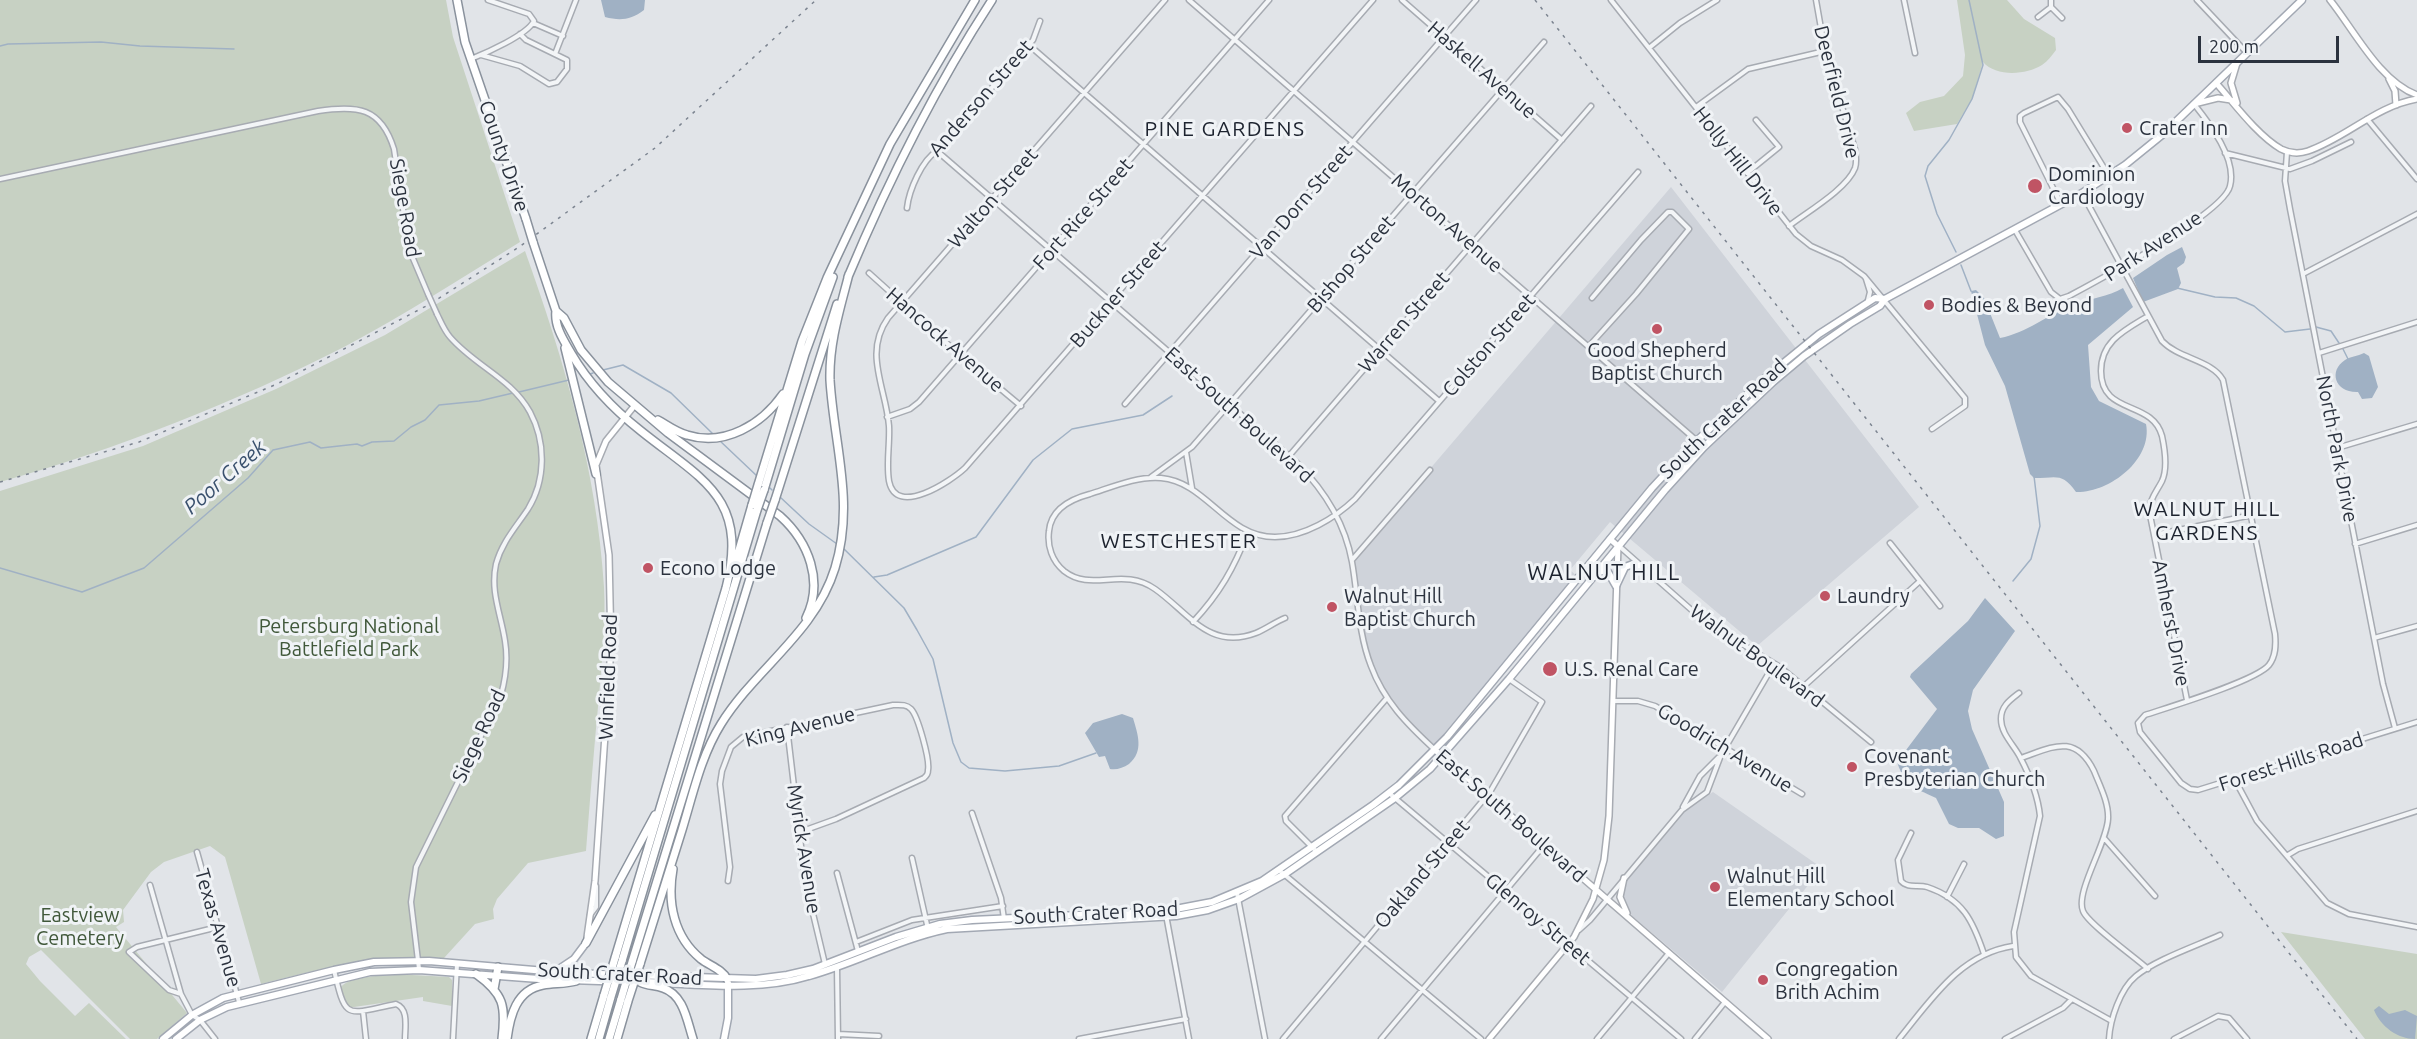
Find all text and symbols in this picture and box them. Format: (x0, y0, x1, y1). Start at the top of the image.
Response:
street label: Haskell Avenue (1423, 16, 1541, 124)
street label: Deerfield Drive (1809, 23, 1865, 161)
scale bar (2201, 24, 2342, 62)
street label: Anderson Street (924, 35, 1038, 161)
text: 200 m (2209, 36, 2259, 56)
street label: County Drive (474, 97, 534, 215)
street label: Holly Hill Drive (1688, 102, 1788, 220)
district label: PINE GARDENS (1145, 116, 1305, 142)
place label: Crater Inn (2139, 116, 2228, 140)
marker: Crater Inn (2120, 121, 2134, 135)
street label: Van Dorn Street (1245, 140, 1357, 264)
street label: Walton Street (943, 143, 1043, 253)
street label: Fort Rice Street (1028, 153, 1138, 275)
street label: Siege Road (385, 157, 425, 259)
place label: Dominion Cardiology (2048, 162, 2144, 209)
street label: Morton Avenue (1386, 168, 1508, 278)
marker: Dominion Cardiology (2026, 177, 2044, 195)
street label: Park Avenue (2100, 206, 2206, 286)
street label: Bishop Street (1302, 210, 1400, 318)
street label: Buckner Street (1065, 236, 1171, 352)
street label: Warren Street (1353, 266, 1455, 378)
street label: Hancock Avenue (881, 282, 1009, 398)
street label: Colston Street (1438, 288, 1540, 402)
place label: Bodies & Beyond (1941, 293, 2092, 317)
marker: Bodies & Beyond (1922, 298, 1936, 312)
marker: Good Shepherd Baptist Church (1650, 322, 1664, 336)
place label: Good Shepherd Baptist Church (1587, 338, 1727, 385)
street label: East South Boulevard (1160, 342, 1318, 488)
street label: South Crater Road (1655, 354, 1791, 484)
street label: North Park Drive (2311, 374, 2363, 524)
water label: Poor Creek (179, 434, 271, 520)
district label: WALNUT HILL GARDENS (2133, 496, 2281, 546)
district label: WESTCHESTER (1101, 528, 1257, 554)
place label: Econo Lodge (660, 556, 776, 580)
street label: Amherst Drive (2147, 558, 2195, 688)
district label: WALNUT HILL (1527, 560, 1681, 586)
marker: Econo Lodge (641, 561, 655, 575)
place label: Walnut Hill Baptist Church (1344, 584, 1476, 631)
place label: Laundry (1837, 584, 1910, 608)
marker: Laundry (1818, 589, 1832, 603)
street label: Walnut Boulevard (1685, 599, 1829, 713)
marker: Walnut Hill Baptist Church (1325, 600, 1339, 614)
street label: Winfield Road (594, 613, 622, 741)
park label: Petersburg National Battlefield Park (259, 614, 439, 661)
place label: U.S. Renal Care (1564, 657, 1699, 681)
marker: U.S. Renal Care (1541, 660, 1559, 678)
street label: Siege Road (447, 686, 511, 786)
street label: Goodrich Avenue (1653, 698, 1797, 798)
street label: King Avenue (743, 702, 857, 752)
street label: Forest Hills Road (2216, 727, 2366, 797)
street label: East South Boulevard (1431, 744, 1591, 888)
place label: Covenant Presbyterian Church (1864, 744, 2045, 791)
marker: Covenant Presbyterian Church (1845, 760, 1859, 774)
street label: Myrick Avenue (782, 783, 826, 915)
street label: Oakland Street (1369, 815, 1475, 933)
place label: Walnut Hill Elementary School (1727, 864, 1894, 911)
street label: Texas Avenue (190, 866, 246, 990)
street label: Glenroy Street (1480, 868, 1596, 970)
marker: Walnut Hill Elementary School (1708, 880, 1722, 894)
street label: South Crater Road (1013, 897, 1179, 929)
park label: Eastview Cemetery (36, 903, 124, 950)
place label: Congregation Brith Achim (1775, 957, 1898, 1004)
street label: South Crater Road (537, 958, 703, 990)
marker: Congregation Brith Achim (1756, 973, 1770, 987)

